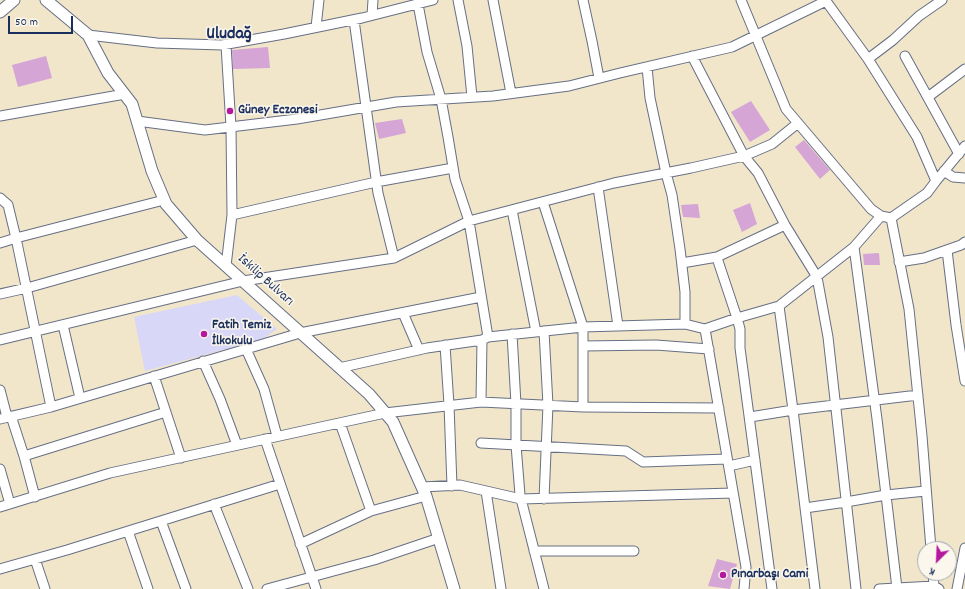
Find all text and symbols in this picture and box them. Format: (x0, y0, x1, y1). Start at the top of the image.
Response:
scale bar (10, 8, 75, 34)
text: 50 m (15, 14, 38, 31)
district label: Uludağ (206, 25, 252, 47)
place label: Güney Eczanesi (238, 103, 318, 119)
marker: Güney Eczanesi (225, 106, 235, 116)
street label: İskilip Bulvarı (233, 251, 297, 311)
place label: Fatih Temiz İlkokulu (212, 318, 271, 350)
marker: Fatih Temiz İlkokulu (199, 329, 209, 339)
north arrow (917, 541, 957, 581)
text: K (927, 563, 938, 579)
place label: Pınarbaşı Cami (731, 567, 808, 583)
marker: Pınarbaşı Cami (718, 570, 728, 580)

